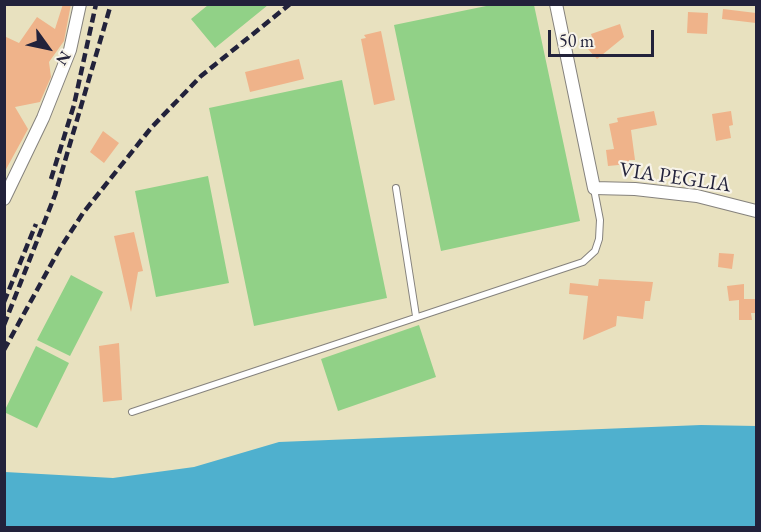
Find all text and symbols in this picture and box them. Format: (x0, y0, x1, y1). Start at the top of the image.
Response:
north arrow (18, 18, 78, 78)
scale bar (551, 18, 658, 56)
text: 50 m (559, 29, 594, 52)
text: N (51, 47, 76, 69)
street label: VIA PEGLIA (617, 158, 733, 198)

